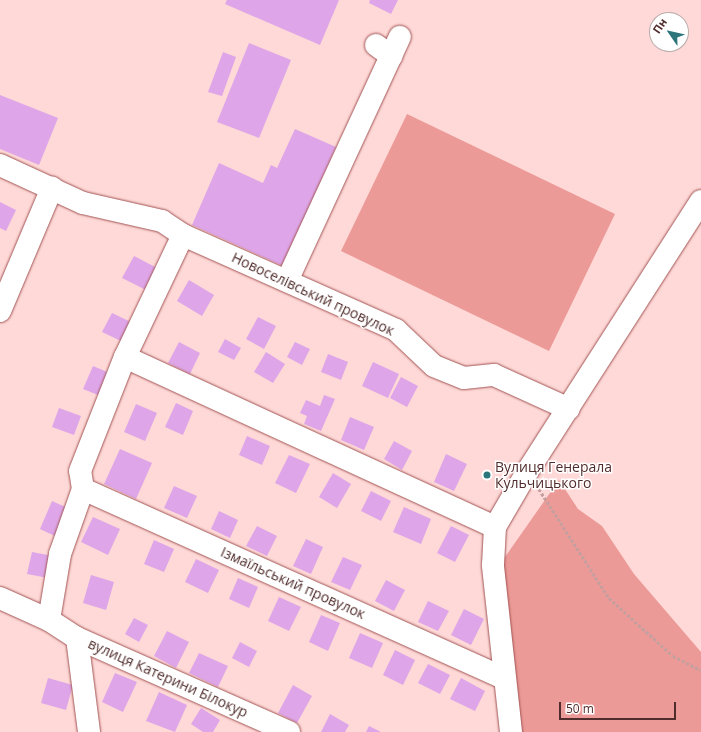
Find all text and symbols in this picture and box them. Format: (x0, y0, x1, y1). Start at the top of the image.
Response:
north arrow (649, 12, 689, 52)
text: Пн (649, 15, 670, 36)
street label: Новоселівський провулок (229, 249, 397, 339)
place label: Вулиця Генерала Кульчицького (495, 459, 612, 492)
marker: Вулиця Генерала Кульчицького (482, 470, 492, 480)
street label: Ізмаїльський провулок (218, 543, 368, 623)
street label: вулиця Катерини Білокур (86, 635, 250, 721)
scale bar (561, 694, 678, 720)
text: 50 m (566, 700, 594, 717)

